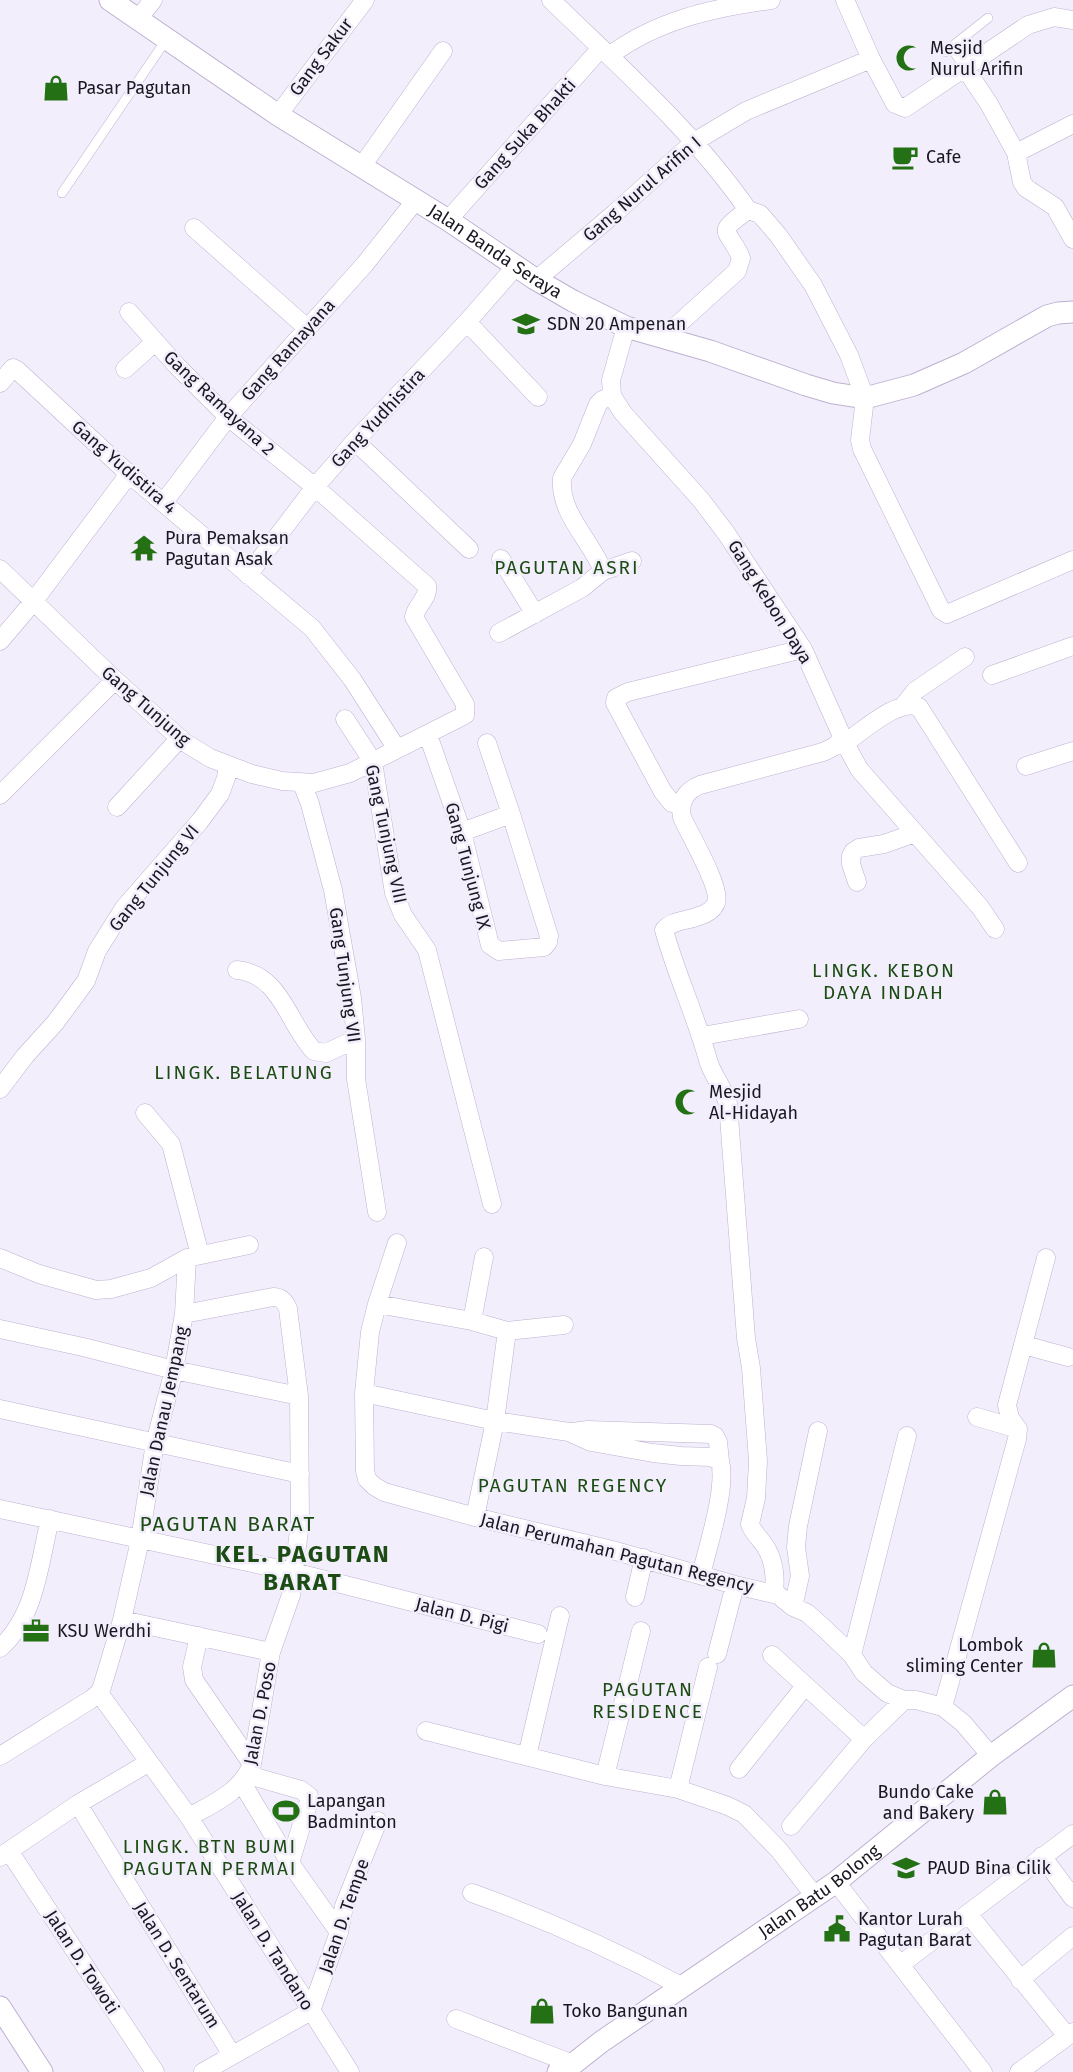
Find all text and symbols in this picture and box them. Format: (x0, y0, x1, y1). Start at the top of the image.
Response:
street label: Gang Sakur (285, 14, 357, 100)
place label: Mesjid Nurul Arifin (930, 37, 1023, 80)
mosque icon: Mesjid Nurul Arifin (894, 43, 924, 73)
shop icon: Pasar Pagutan (41, 73, 71, 103)
street label: Gang Suka Bhakti (469, 74, 581, 194)
place label: Pasar Pagutan (77, 77, 191, 99)
street label: Gang Nurul Arifin I (578, 132, 706, 246)
cafe icon: Cafe (890, 142, 920, 172)
place label: Cafe (926, 146, 961, 168)
street label: Jalan Banda Seraya (424, 199, 566, 303)
street label: Gang Ramayana (236, 294, 340, 406)
school or university icon: SDN 20 Ampenan (511, 309, 541, 339)
place label: SDN 20 Ampenan (547, 313, 686, 335)
street label: Gang Ramayana 2 (159, 346, 279, 460)
street label: Gang Yudhistira (326, 364, 430, 472)
street label: Gang Yudistira 4 (67, 416, 181, 519)
place label: Pura Pemaksan Pagutan Asak (165, 527, 289, 570)
temple icon: Pura Pemaksan Pagutan Asak (129, 533, 159, 563)
street label: Gang Kebon Daya (723, 536, 817, 668)
district label: PAGUTAN ASRI (494, 556, 640, 579)
street label: Gang Tunjung (97, 661, 196, 751)
street label: Gang Tunjung VIII (361, 762, 411, 906)
street label: Gang Tunjung IX (440, 800, 496, 932)
street label: Gang Tunjung VI (104, 820, 204, 936)
street label: Gang Tunjung VII (325, 906, 365, 1044)
district label: LINGK. KEBON DAYA INDAH (812, 959, 956, 1004)
district label: LINGK. BELATUNG (154, 1061, 334, 1084)
place label: Mesjid Al-Hidayah (709, 1081, 798, 1124)
mosque icon: Mesjid Al-Hidayah (673, 1087, 703, 1117)
street label: Jalan Danau Jempang (135, 1323, 193, 1498)
district label: PAGUTAN REGENCY (478, 1474, 668, 1497)
street label: Jalan Perumahan Pagutan Regency (478, 1508, 756, 1598)
district label: PAGUTAN BARAT (140, 1511, 316, 1537)
district label: KEL. PAGUTAN BARAT (215, 1540, 391, 1596)
street label: Jalan D. Pigi (413, 1593, 511, 1637)
office icon: KSU Werdhi (21, 1616, 51, 1646)
place label: KSU Werdhi (57, 1620, 151, 1642)
place label: Lombok sliming Center (906, 1634, 1024, 1677)
shop icon: Lombok sliming Center (1029, 1640, 1059, 1670)
street label: Jalan D. Poso (239, 1659, 281, 1767)
district label: PAGUTAN RESIDENCE (592, 1678, 704, 1723)
place label: Bundo Cake and Bakery (877, 1781, 974, 1824)
shop icon: Bundo Cake and Bakery (980, 1787, 1010, 1817)
place label: Lapangan Badminton (307, 1790, 397, 1833)
sports icon: Lapangan Badminton (271, 1796, 301, 1826)
district label: LINGK. BTN BUMI PAGUTAN PERMAI (123, 1835, 297, 1880)
street label: Jalan Batu Bolong (754, 1839, 885, 1943)
school or university icon: PAUD Bina Cilik (891, 1853, 921, 1883)
street label: Jalan D. Tempe (314, 1856, 374, 1976)
place label: PAUD Bina Cilik (927, 1857, 1051, 1879)
street label: Jalan D. Tandano (228, 1887, 318, 2015)
street label: Jalan D. Sentarum (129, 1898, 225, 2032)
street label: Jalan D. Towoti (40, 1906, 124, 2018)
place label: Kantor Lurah Pagutan Barat (858, 1908, 972, 1951)
public building icon: Kantor Lurah Pagutan Barat (822, 1914, 852, 1944)
shop icon: Toko Bangunan (527, 1996, 557, 2026)
place label: Toko Bangunan (563, 2000, 688, 2022)

